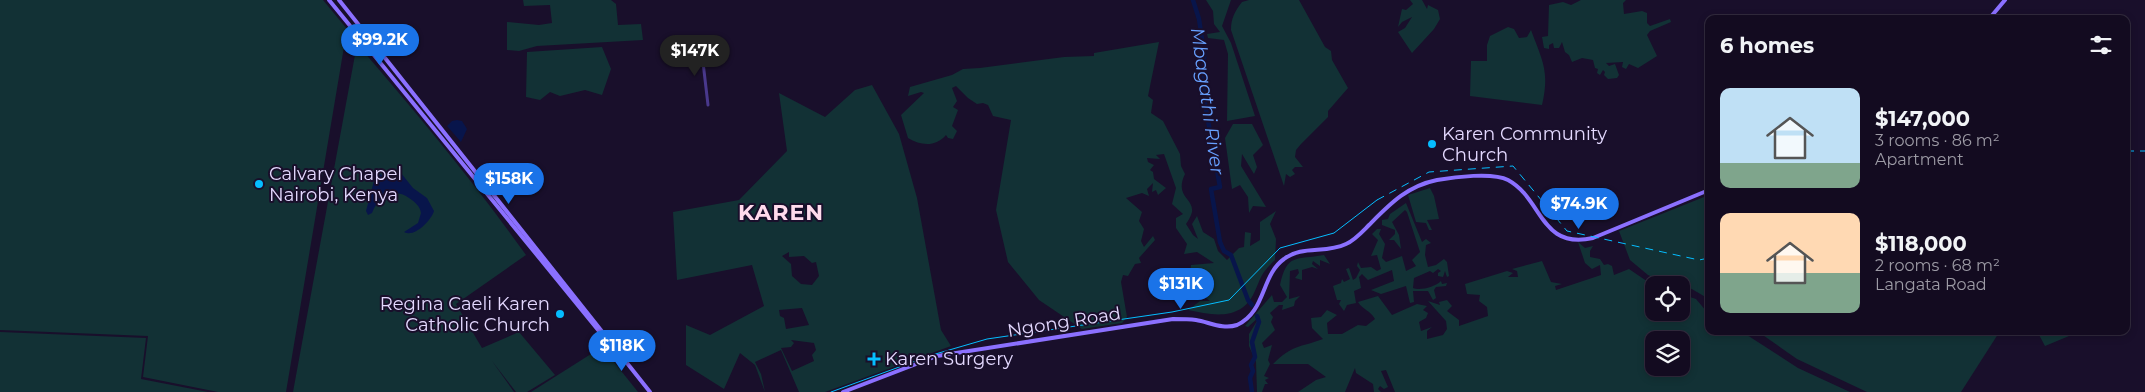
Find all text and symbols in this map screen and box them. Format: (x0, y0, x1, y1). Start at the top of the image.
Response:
pin: $99.2K (339, 23, 421, 66)
water label: Mbagathi River (1186, 26, 1229, 177)
text: $99.2K (352, 30, 408, 49)
icon: filters (2087, 31, 2115, 59)
text: 6 homes (1720, 33, 1814, 58)
pin: $147K (660, 34, 730, 77)
text: $147K (671, 41, 719, 60)
text: $147,000 (1875, 106, 1970, 131)
icon: home (1760, 108, 1820, 168)
place label: Karen Community Church (1442, 123, 1607, 166)
text: 3 rooms · 86 m² (1875, 131, 2000, 150)
marker: Karen Community Church (1426, 138, 1438, 150)
text: Apartment (1875, 150, 1964, 169)
pin: $158K (474, 162, 544, 205)
place label: Calvary Chapel Nairobi, Kenya (269, 163, 402, 206)
text: $158K (485, 169, 533, 188)
marker: Calvary Chapel Nairobi, Kenya (253, 178, 265, 190)
pin: $74.9K (1538, 188, 1620, 230)
text: $74.9K (1551, 194, 1607, 213)
district label: KAREN (738, 199, 824, 226)
text: $118,000 (1875, 231, 1967, 256)
icon: home (1760, 233, 1820, 293)
text: 2 rooms · 68 m² (1875, 256, 2000, 275)
pin: $131K (1146, 268, 1216, 310)
text: $131K (1159, 274, 1203, 293)
text: Langata Road (1875, 275, 1987, 294)
map controls (1645, 276, 1690, 376)
button: locate (1645, 276, 1690, 321)
place label: Regina Caeli Karen Catholic Church (380, 293, 550, 336)
street label: Ngong Road (1006, 302, 1122, 342)
marker: Regina Caeli Karen Catholic Church (554, 308, 566, 320)
pin: $118K (587, 330, 657, 372)
button: layers (1645, 331, 1690, 376)
text: $118K (600, 336, 645, 355)
place label: Karen Surgery (885, 348, 1013, 370)
marker: Karen Surgery (867, 352, 881, 366)

